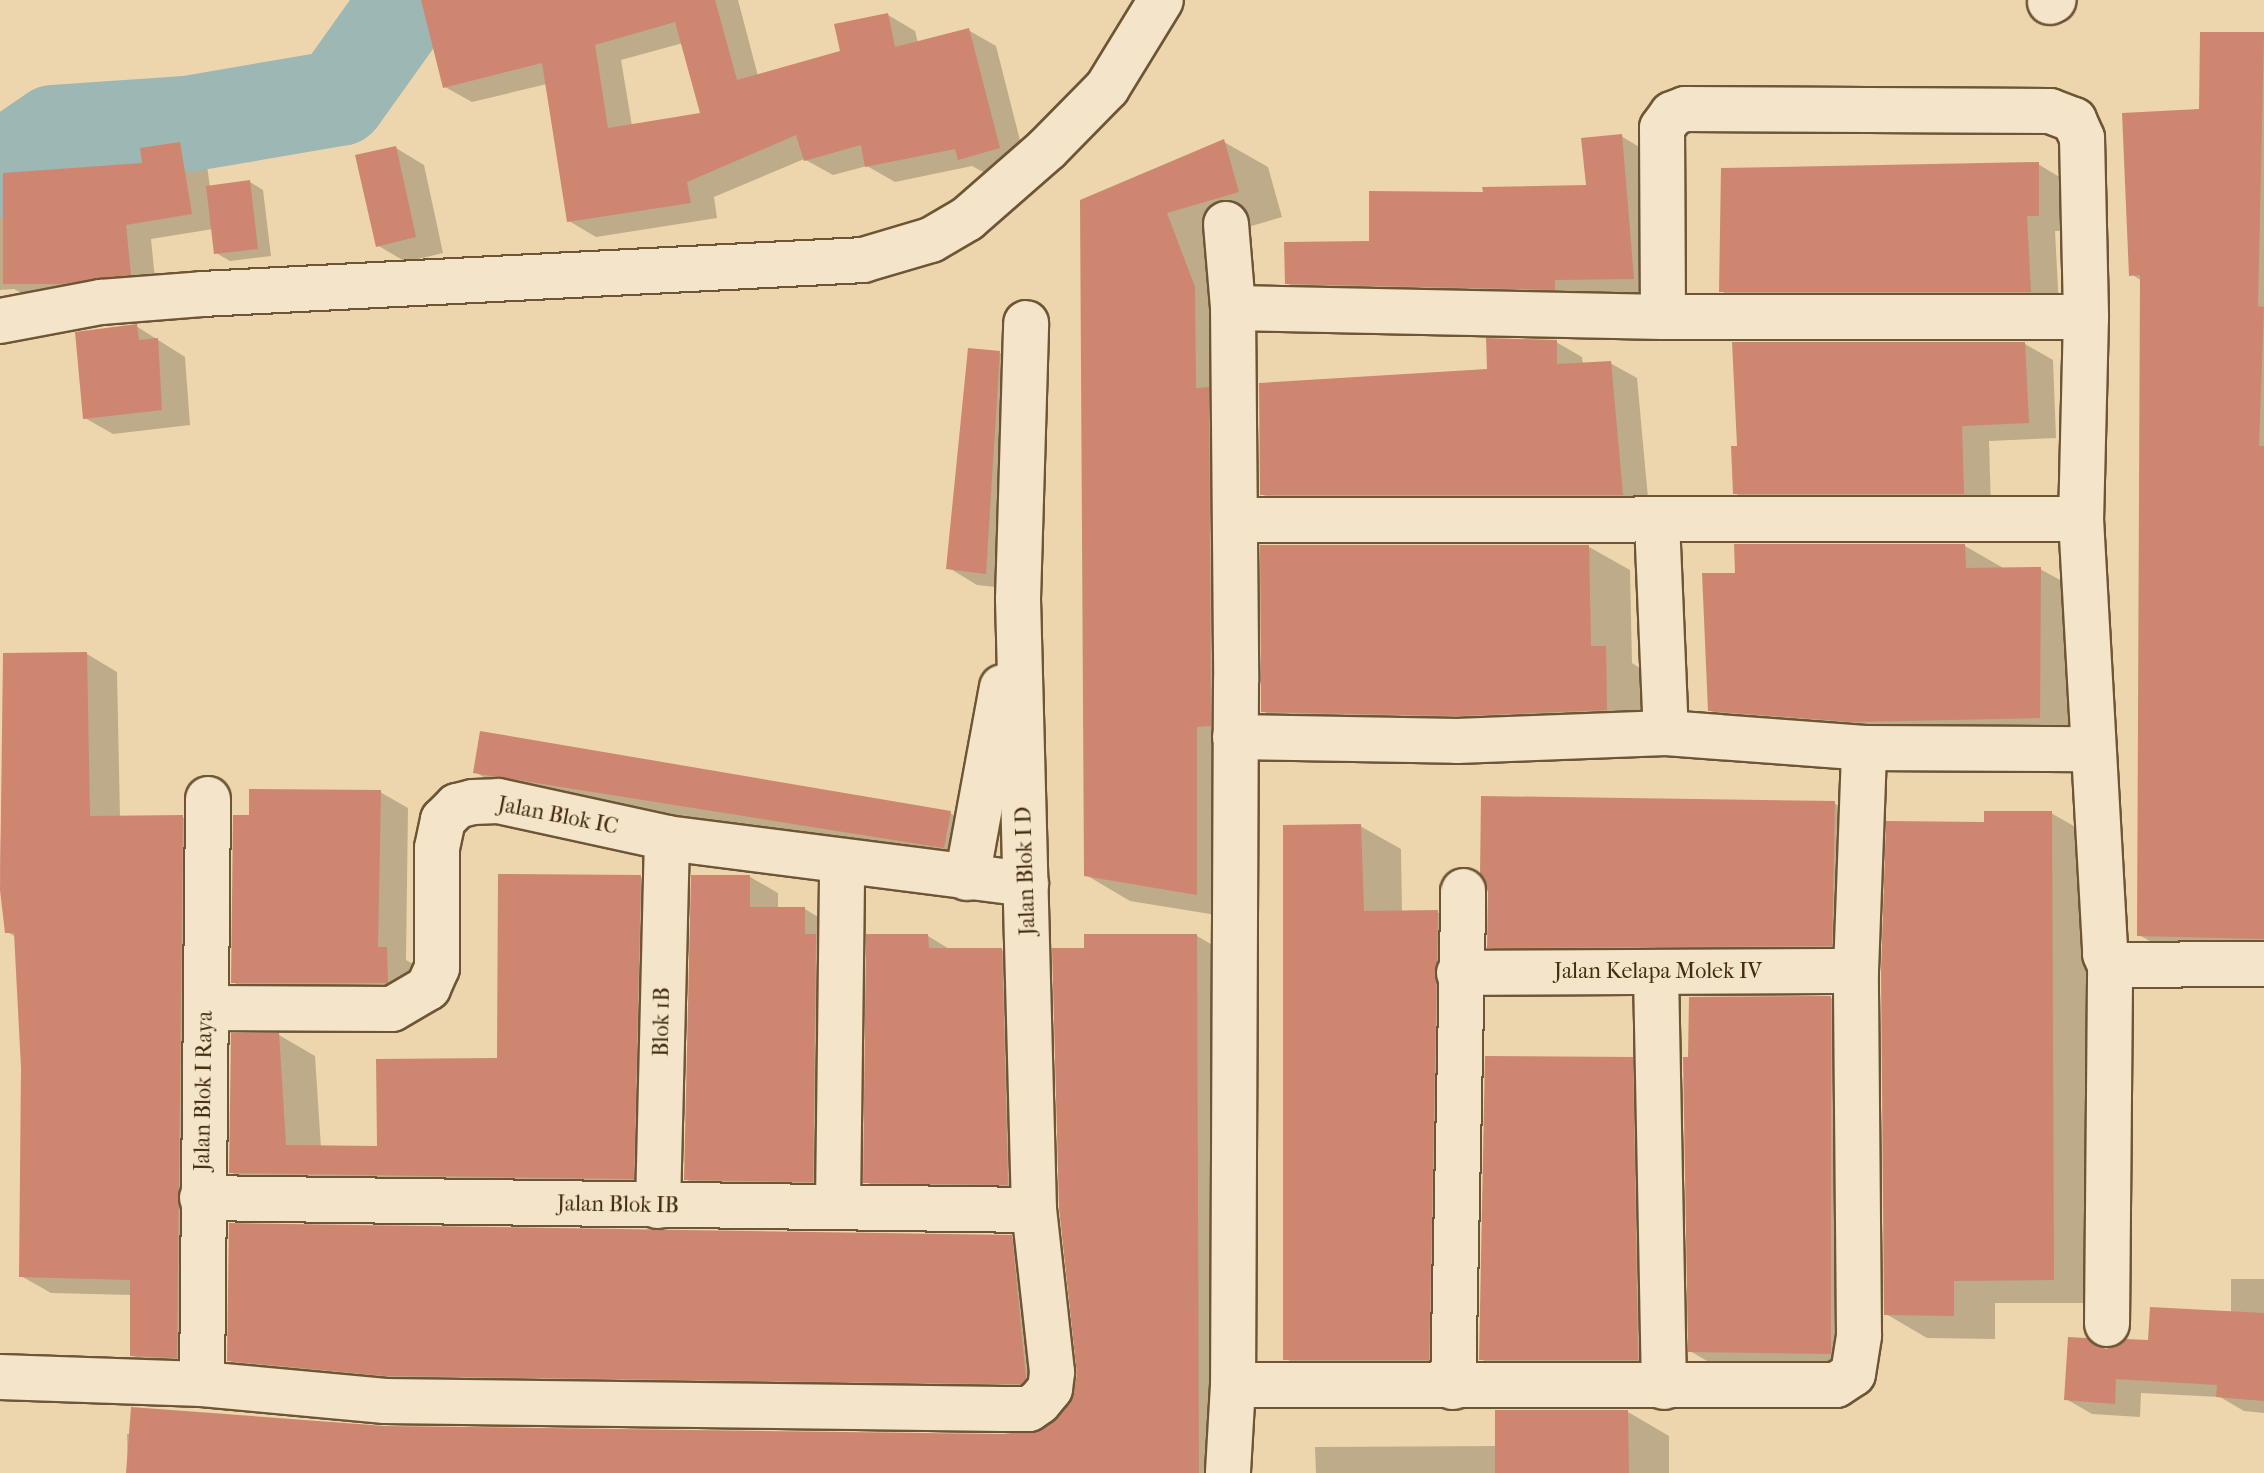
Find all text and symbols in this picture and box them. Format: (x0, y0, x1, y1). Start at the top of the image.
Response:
street label: Jalan Blok IC (496, 791, 620, 841)
street label: Jalan Blok I D (1011, 806, 1041, 936)
street label: Jalan Kelapa Molek IV (1554, 959, 1762, 985)
street label: Blok 1B (648, 987, 676, 1057)
street label: Jalan Blok I Raya (189, 1011, 219, 1171)
street label: Jalan Blok IB (557, 1191, 679, 1219)

